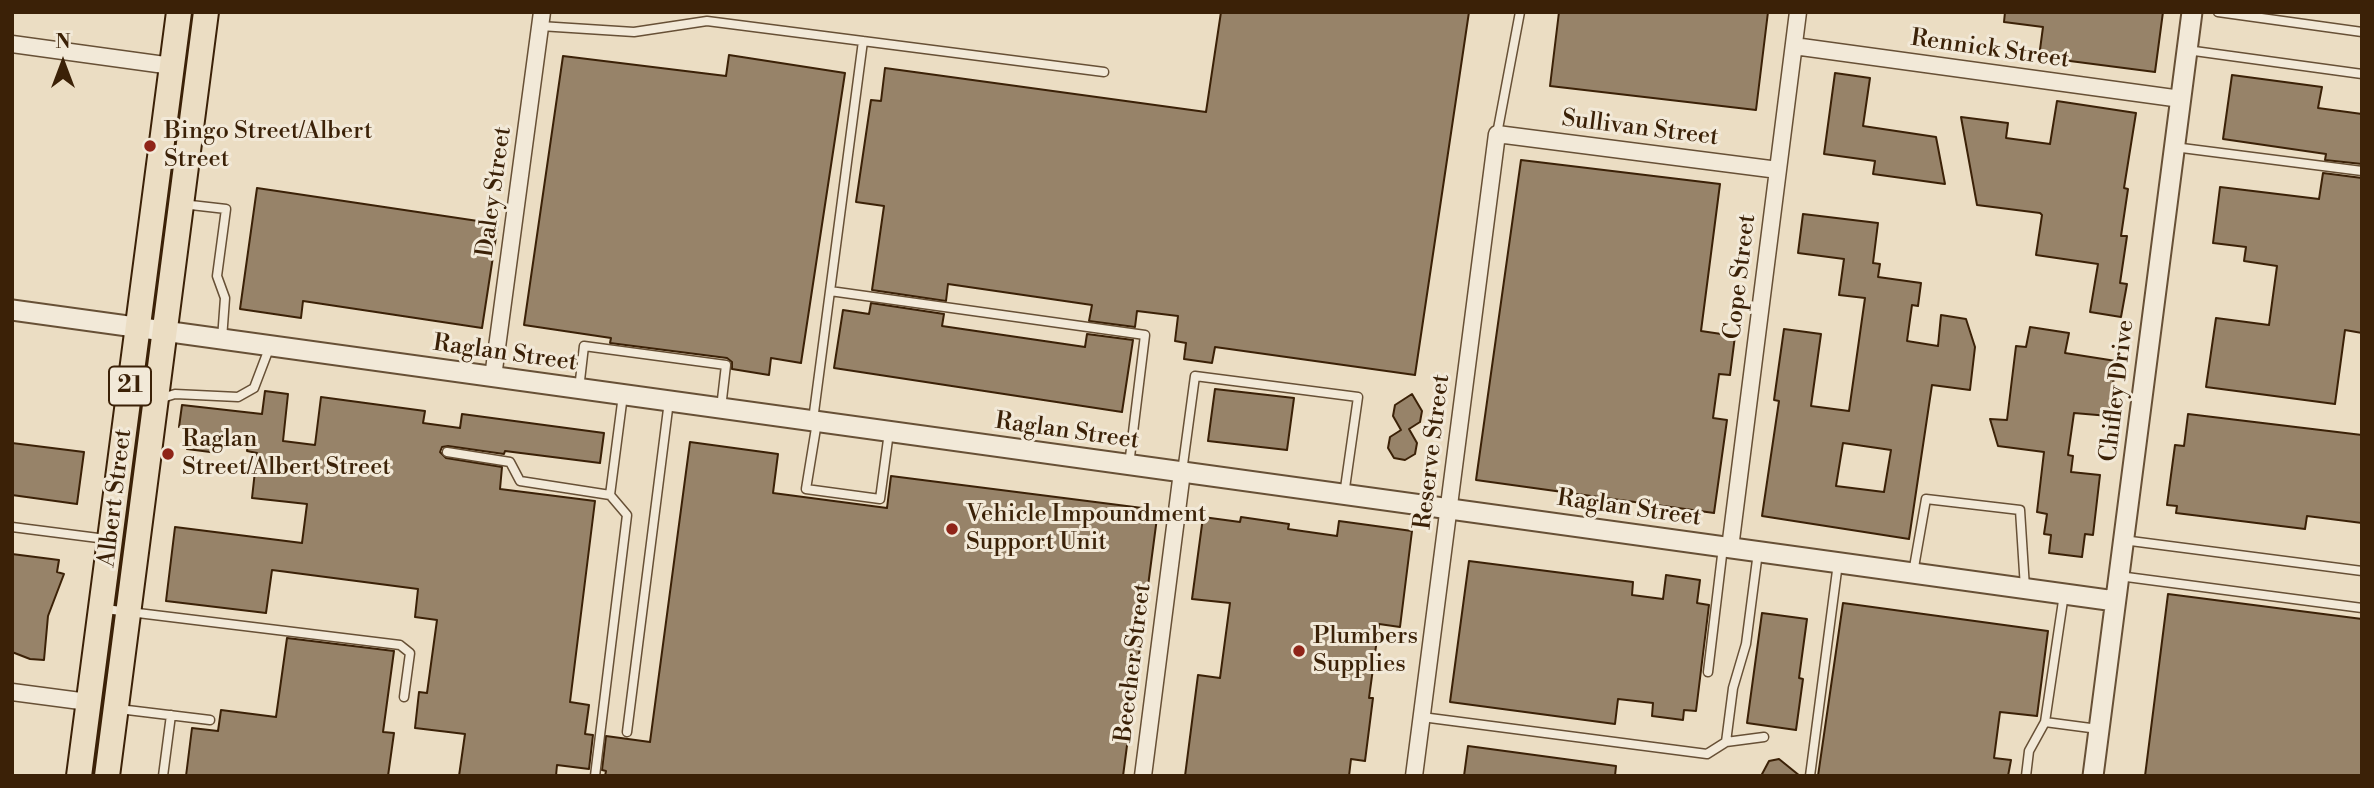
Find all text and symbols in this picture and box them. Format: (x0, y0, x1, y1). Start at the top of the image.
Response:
street label: Rennick Street (1909, 25, 2071, 75)
north arrow (28, 28, 98, 98)
text: N (55, 30, 71, 54)
street label: Sullivan Street (1560, 105, 1720, 153)
place label: Bingo Street/Albert Street (164, 118, 373, 174)
street label: Daley Street (472, 125, 518, 259)
marker: Bingo Street/Albert Street (142, 138, 158, 154)
street label: Cope Street (1719, 213, 1763, 341)
street label: Chifley Drive (2095, 318, 2141, 464)
street label: Raglan Street (431, 330, 579, 378)
road number: 21 (109, 366, 151, 406)
street label: Reserve Street (1409, 373, 1457, 531)
street label: Raglan Street (993, 408, 1141, 456)
place label: Raglan Street/Albert Street (182, 426, 391, 482)
street label: Albert Street (93, 427, 139, 569)
marker: Raglan Street/Albert Street (160, 446, 176, 462)
street label: Raglan Street (1555, 485, 1703, 533)
place label: Vehicle Impoundment Support Unit (966, 501, 1207, 557)
marker: Vehicle Impoundment Support Unit (944, 521, 960, 537)
street label: Beecher Street (1110, 582, 1158, 744)
place label: Plumbers Supplies (1313, 623, 1418, 679)
marker: Plumbers Supplies (1291, 643, 1307, 659)

